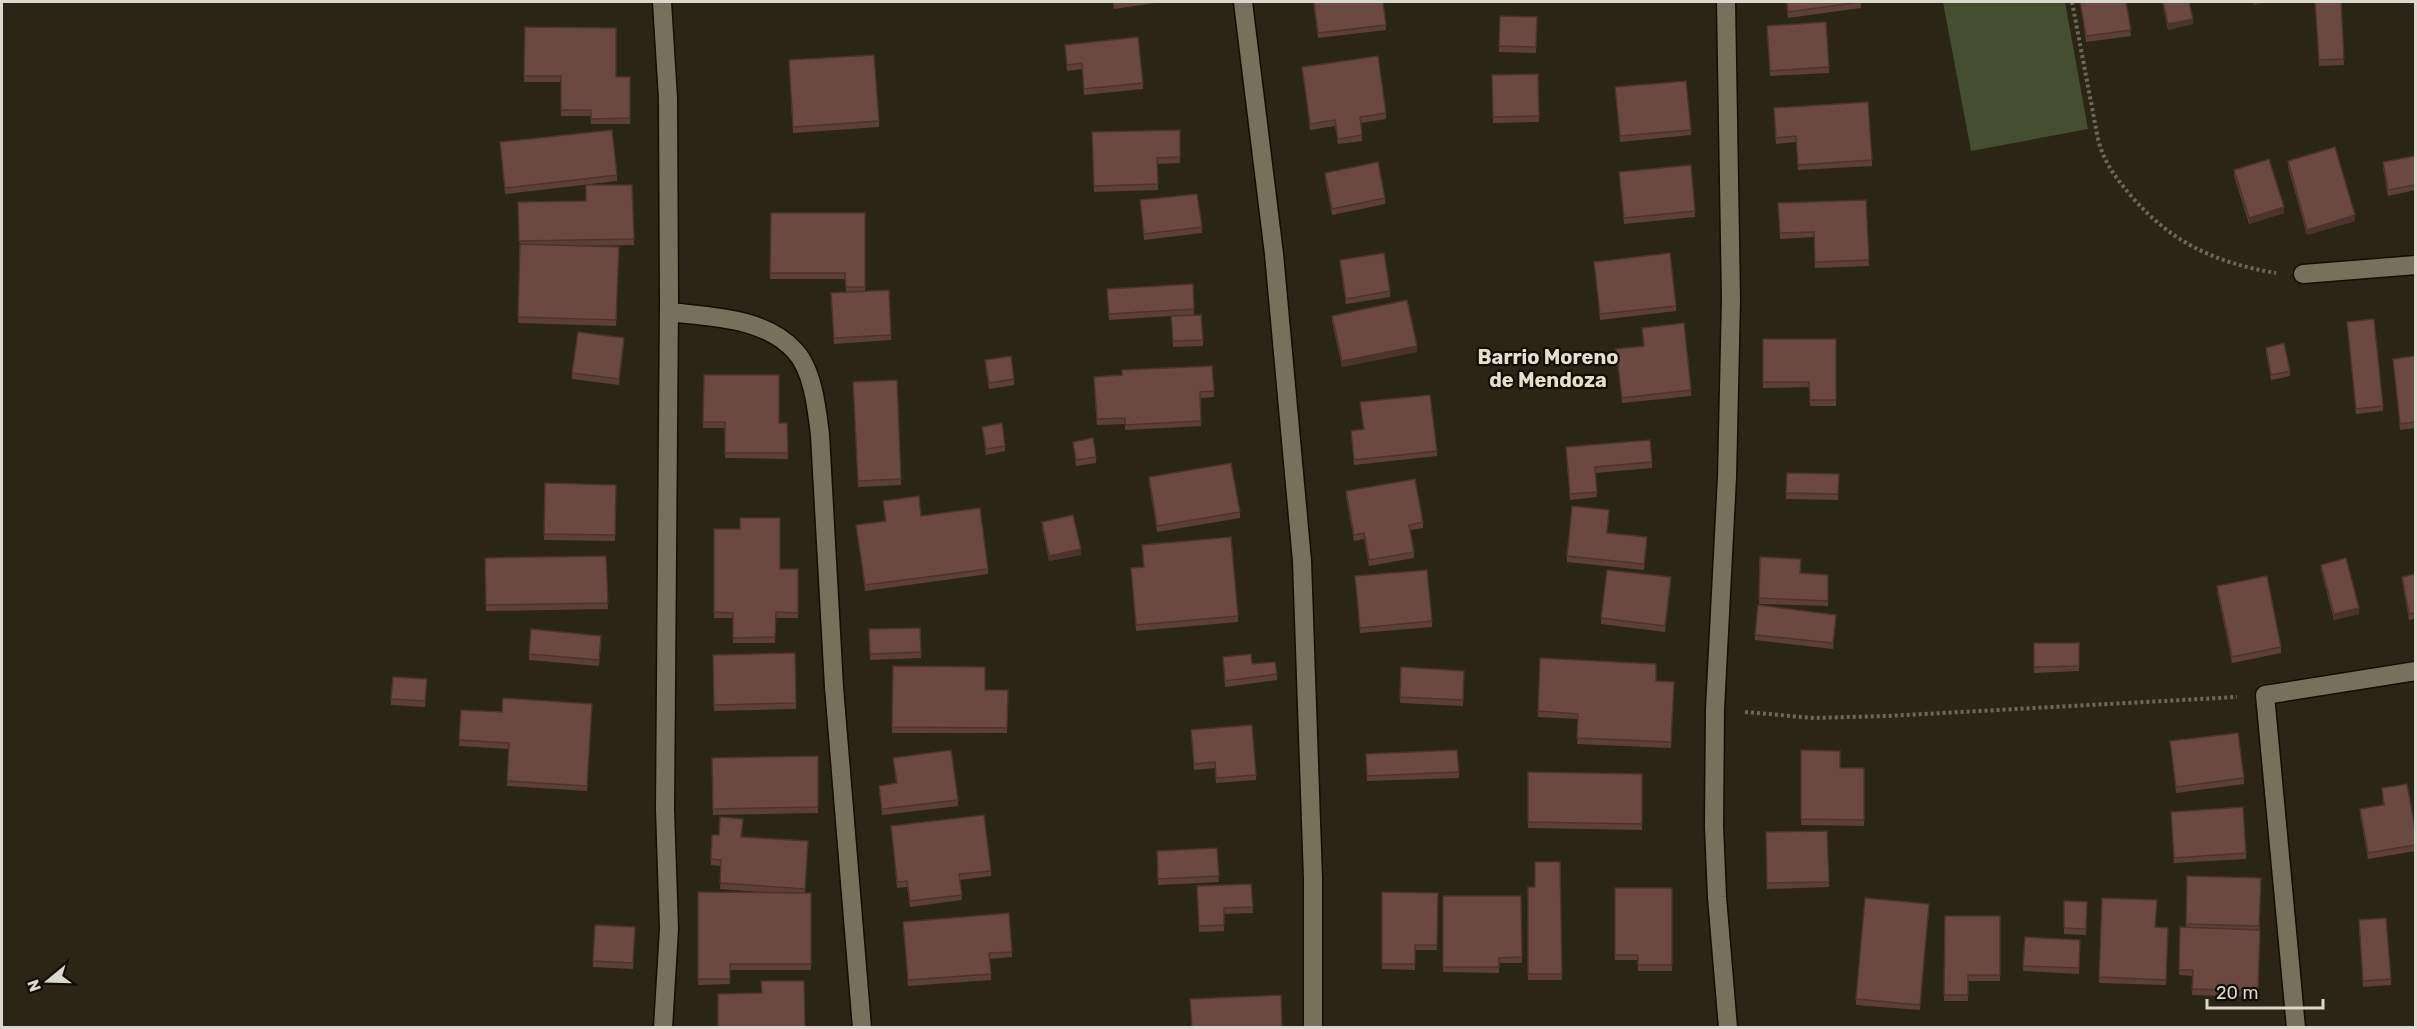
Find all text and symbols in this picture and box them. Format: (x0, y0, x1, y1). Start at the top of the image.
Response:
district label: Barrio Moreno de Mendoza (1478, 345, 1618, 392)
north arrow (18, 951, 78, 1011)
scale bar (2207, 972, 2322, 1010)
text: N (23, 977, 45, 994)
text: 20 m (2216, 982, 2258, 1004)

